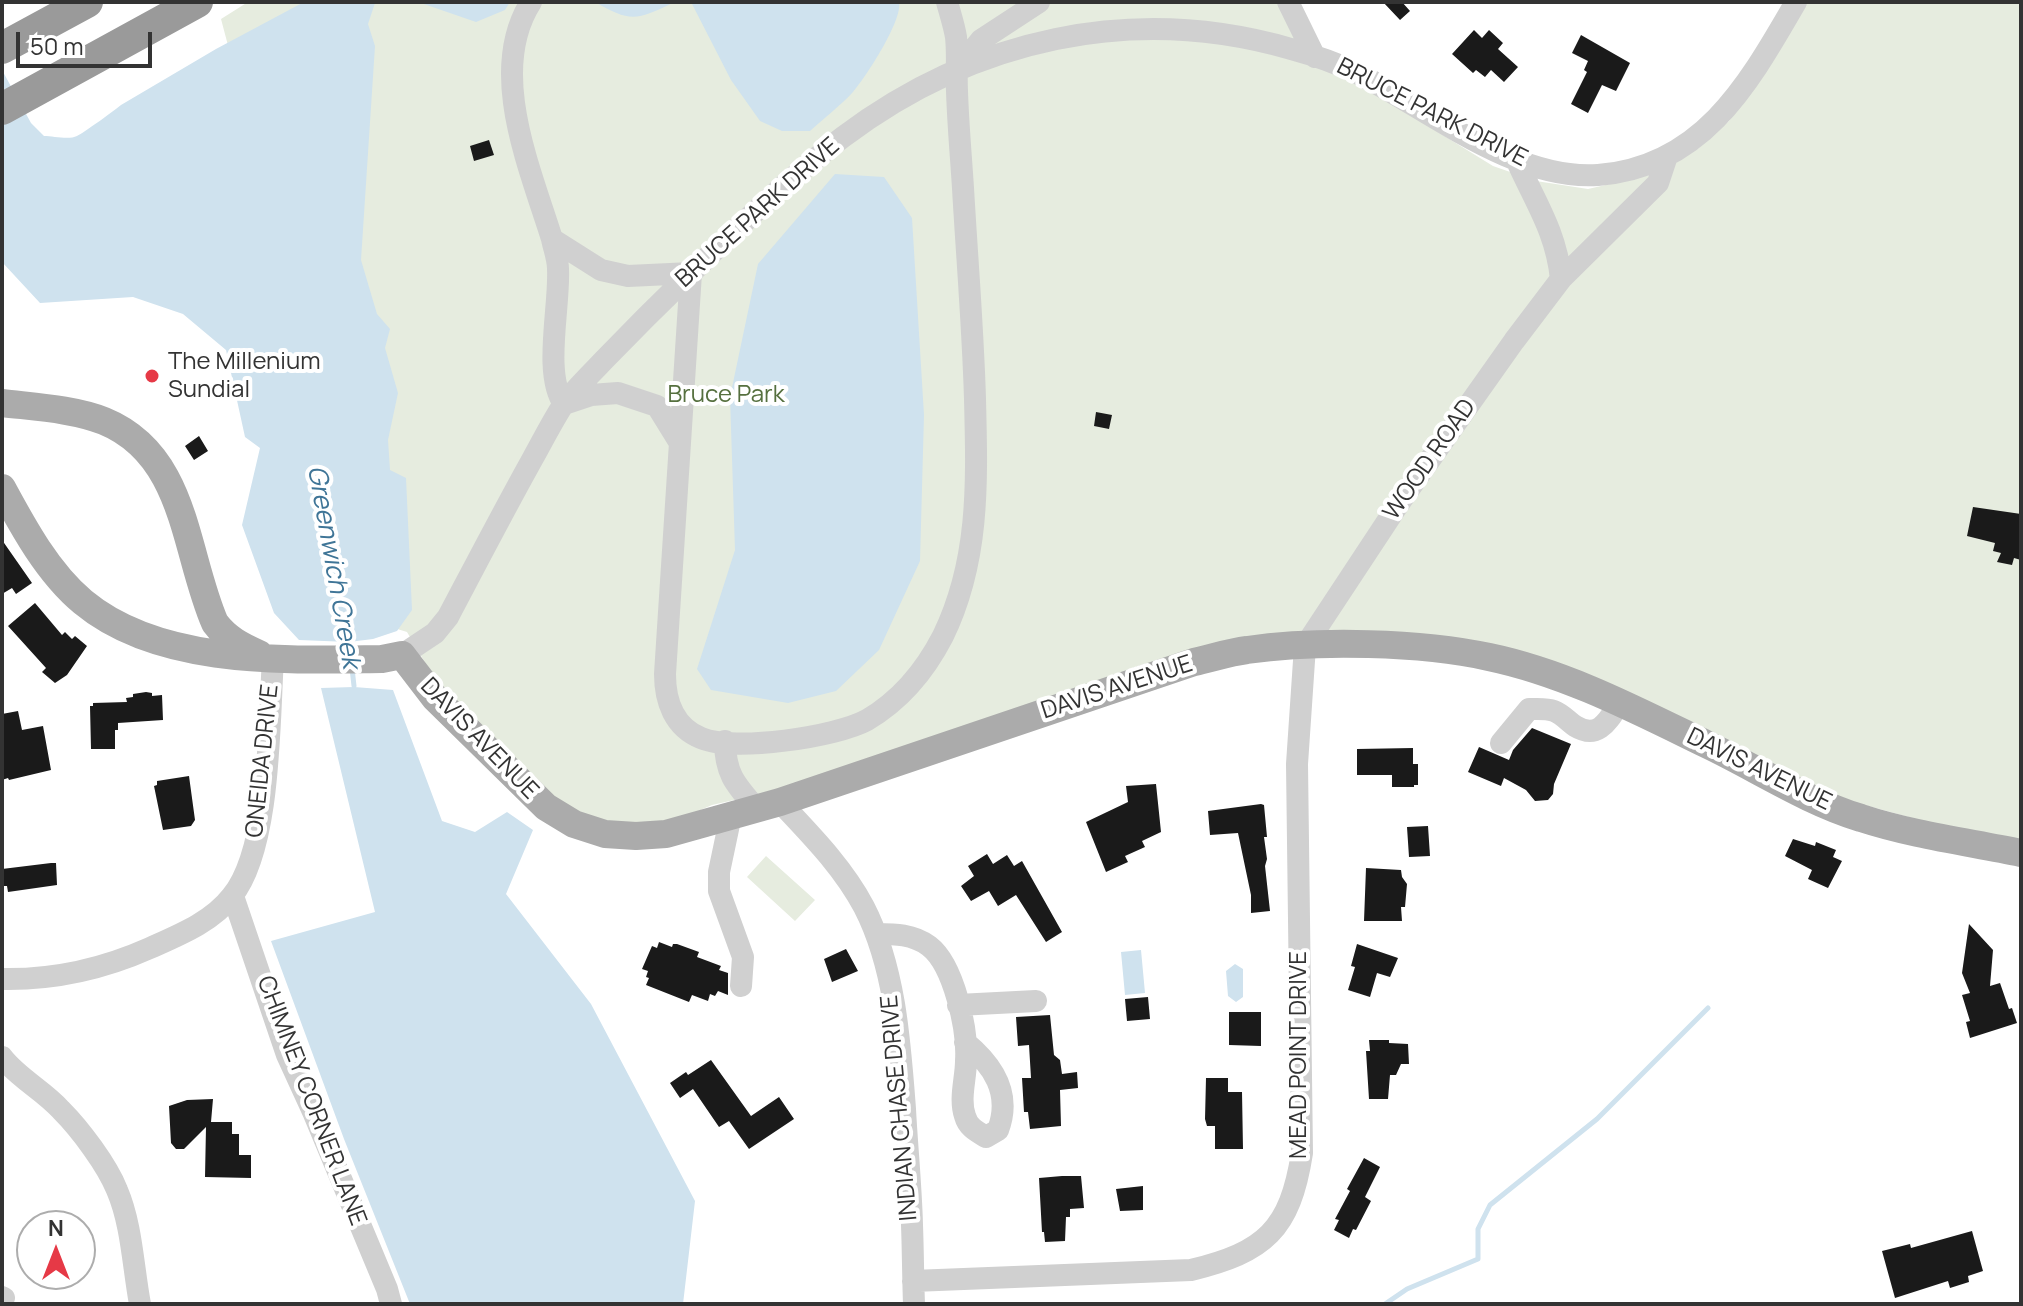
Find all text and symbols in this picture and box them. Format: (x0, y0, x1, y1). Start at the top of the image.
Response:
scale bar (20, 16, 156, 66)
text: 50 m (30, 29, 84, 62)
street label: BRUCE PARK DRIVE (1332, 52, 1532, 174)
street label: BRUCE PARK DRIVE (670, 132, 846, 294)
place label: The Millenium Sundial (168, 348, 321, 404)
marker: The Millenium Sundial (143, 367, 161, 385)
park label: Bruce Park (667, 381, 785, 409)
street label: WOOD ROAD (1378, 394, 1482, 526)
water label: Greenwich Creek (300, 463, 366, 671)
street label: DAVIS AVENUE (1038, 650, 1196, 726)
street label: DAVIS AVENUE (414, 672, 544, 806)
street label: ONEIDA DRIVE (241, 683, 285, 839)
street label: DAVIS AVENUE (1682, 723, 1836, 817)
street label: MEAD POINT DRIVE (1285, 951, 1313, 1159)
street label: CHIMNEY CORNER LANE (250, 972, 372, 1230)
street label: INDIAN CHASE DRIVE (876, 994, 924, 1222)
north arrow (16, 1210, 96, 1290)
text: N (48, 1213, 64, 1243)

